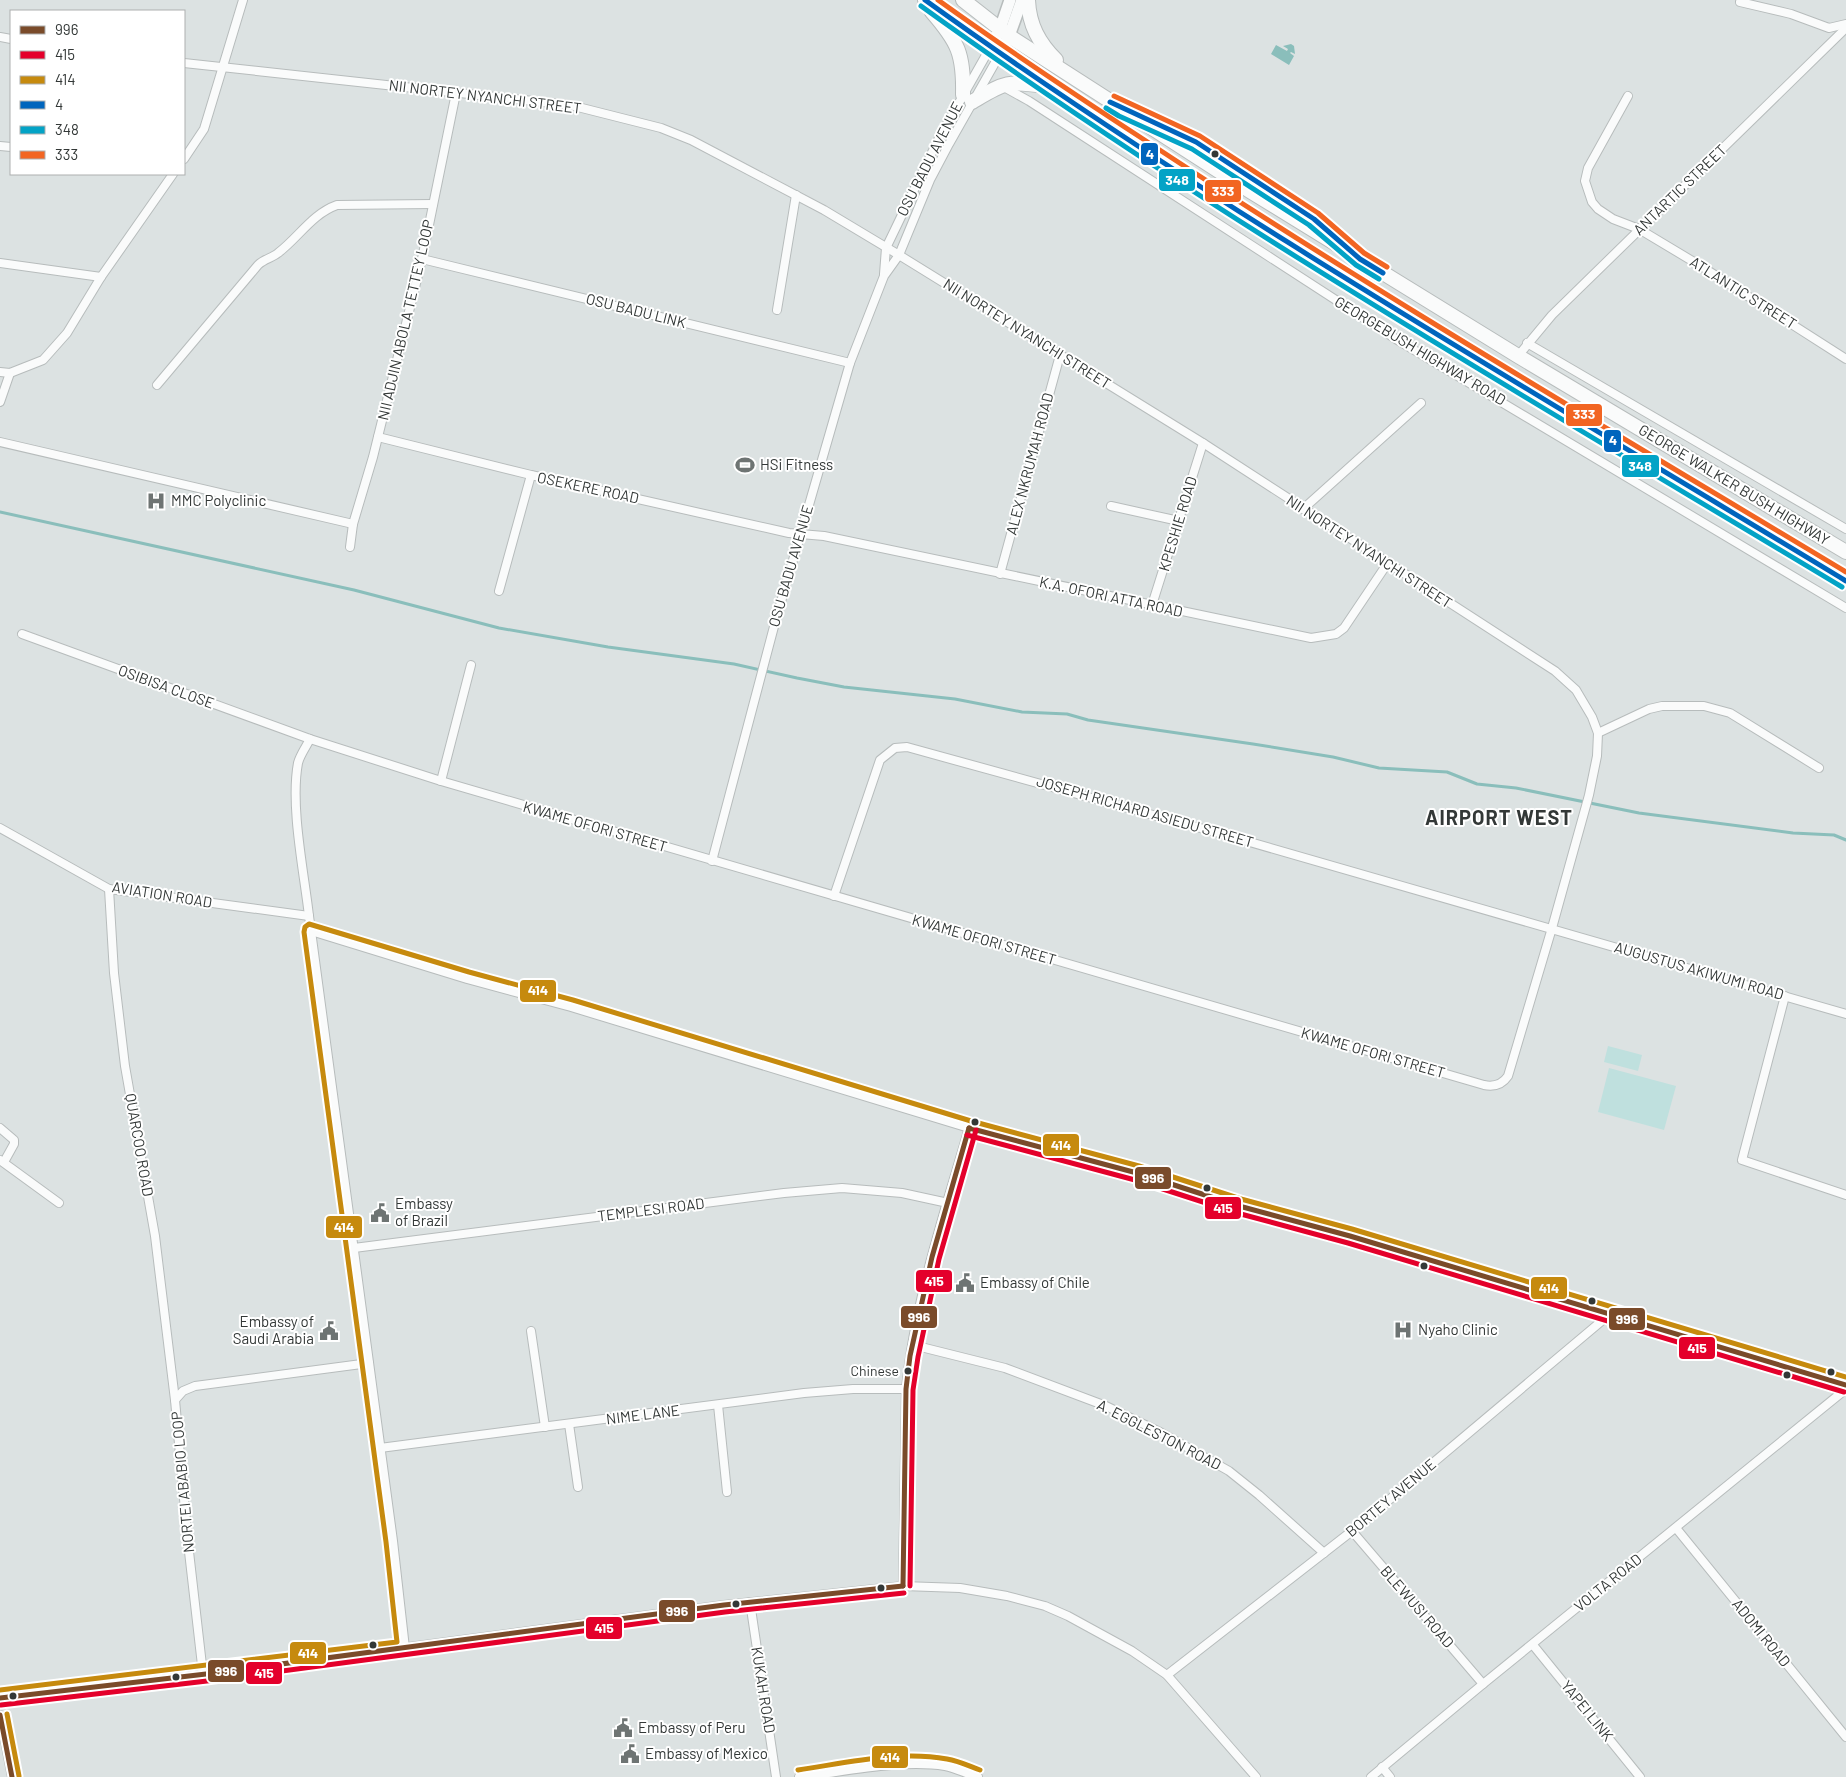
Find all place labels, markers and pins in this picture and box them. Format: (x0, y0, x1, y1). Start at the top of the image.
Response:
unlabelled marker (1210, 149, 1220, 159)
sports icon: HSi Fitness (734, 454, 756, 476)
place label: HSi Fitness (760, 455, 833, 473)
hospital icon: MMC Polyclinic (145, 490, 167, 512)
place label: MMC Polyclinic (171, 491, 266, 509)
unlabelled marker (970, 1117, 980, 1127)
unlabelled marker (1202, 1183, 1212, 1193)
place label: Embassy of Brazil (395, 1194, 453, 1229)
public building icon: Embassy of Brazil (369, 1202, 391, 1224)
unlabelled marker (1419, 1261, 1429, 1271)
public building icon: Embassy of Chile (954, 1272, 976, 1294)
place label: Embassy of Chile (980, 1273, 1090, 1291)
unlabelled marker (1587, 1296, 1597, 1306)
place label: Embassy of Saudi Arabia (233, 1312, 314, 1347)
hospital icon: Nyaho Clinic (1392, 1319, 1414, 1341)
public building icon: Embassy of Saudi Arabia (318, 1320, 340, 1342)
place label: Nyaho Clinic (1418, 1320, 1498, 1338)
place label: Chinese (850, 1362, 899, 1379)
marker: Chinese (903, 1366, 913, 1376)
unlabelled marker (1826, 1367, 1836, 1377)
unlabelled marker (1782, 1370, 1792, 1380)
unlabelled marker (876, 1583, 886, 1593)
unlabelled marker (731, 1599, 741, 1609)
unlabelled marker (368, 1640, 378, 1650)
unlabelled marker (171, 1672, 181, 1682)
unlabelled marker (8, 1691, 18, 1701)
public building icon: Embassy of Peru (612, 1717, 634, 1739)
place label: Embassy of Peru (638, 1718, 746, 1736)
public building icon: Embassy of Mexico (619, 1743, 641, 1765)
place label: Embassy of Mexico (645, 1744, 768, 1762)

